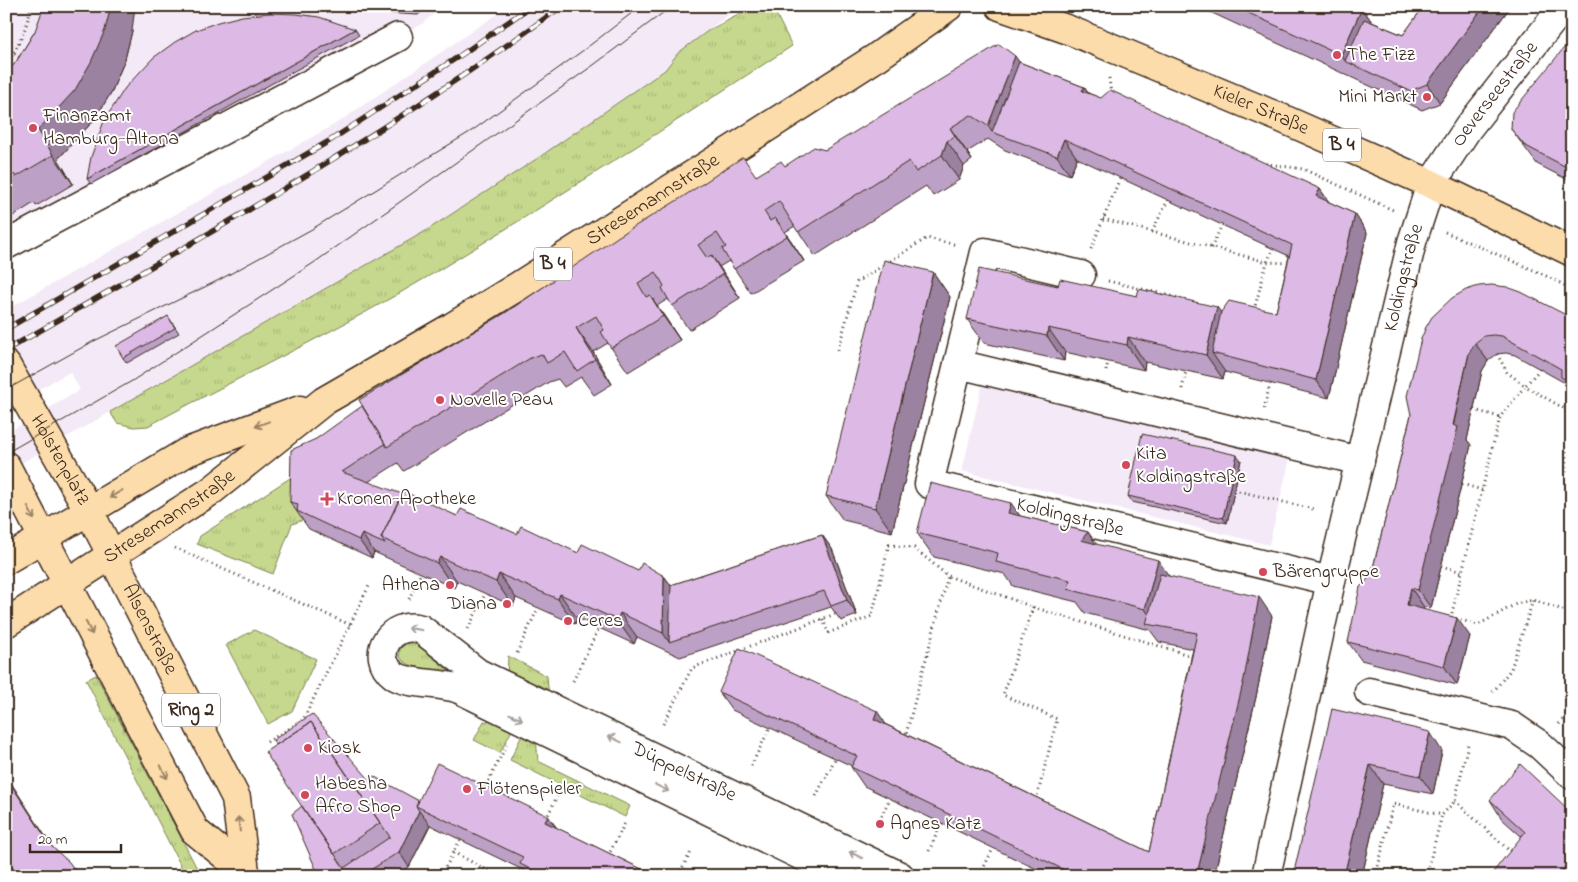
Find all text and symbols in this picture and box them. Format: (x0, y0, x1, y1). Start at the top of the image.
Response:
street label: Oeverseestraße (1445, 35, 1545, 153)
place label: The Fizz (1347, 41, 1416, 70)
marker: The Fizz (1331, 49, 1343, 61)
street label: Kieler Straße (1208, 77, 1314, 143)
place label: Mini Markt (1338, 83, 1417, 112)
marker: Mini Markt (1421, 91, 1433, 103)
place label: Finanzamt Hamburg-Altona (42, 102, 179, 155)
marker: Finanzamt Hamburg-Altona (27, 122, 39, 134)
road number: B 4 (1323, 128, 1361, 162)
street label: Stresemannstraße (581, 146, 726, 253)
street label: Koldingstraße (1377, 220, 1432, 334)
road number: B 4 (534, 248, 572, 280)
place label: Novelle Peau (450, 386, 553, 415)
marker: Novelle Peau (434, 394, 446, 406)
street label: Holstenplatz (23, 409, 98, 511)
one-way arrow (255, 420, 271, 429)
place label: Kita Koldingstraße (1136, 440, 1246, 493)
marker: Kita Koldingstraße (1120, 459, 1132, 471)
street label: Stresemannstraße (98, 462, 242, 571)
place label: Kronen-Apotheke (337, 485, 476, 514)
one-way arrow (110, 489, 124, 499)
street label: Koldingstraße (1013, 491, 1127, 546)
marker: Kronen-Apotheke (321, 493, 333, 505)
one-way arrow (26, 505, 36, 520)
place label: Bärengruppe (1272, 558, 1379, 588)
marker: Bärengruppe (1257, 566, 1269, 578)
place label: Athena (382, 571, 440, 600)
street label: Alsenstraße (114, 579, 185, 680)
marker: Athena (444, 579, 456, 591)
place label: Diana (446, 590, 497, 619)
marker: Diana (501, 598, 513, 610)
place label: Ceres (578, 607, 623, 636)
marker: Ceres (562, 615, 574, 627)
one-way arrow (85, 620, 95, 635)
one-way arrow (407, 624, 423, 634)
road number: Ring 2 (162, 694, 220, 726)
one-way arrow (508, 713, 523, 722)
one-way arrow (608, 733, 623, 743)
place label: Kiosk (318, 734, 361, 763)
street label: Düppelstraße (625, 734, 741, 810)
marker: Kiosk (302, 742, 314, 754)
one-way arrow (160, 764, 169, 779)
place label: Habesha Afro Shop (315, 770, 401, 822)
place label: Flötenspieler (476, 775, 582, 804)
marker: Flötenspieler (461, 783, 473, 795)
one-way arrow (654, 784, 669, 793)
marker: Habesha Afro Shop (299, 789, 311, 801)
place label: Agnes Katz (890, 810, 982, 840)
one-way arrow (234, 816, 244, 832)
marker: Agnes Katz (874, 818, 886, 830)
scale bar (30, 822, 121, 854)
text: 20 m (38, 829, 68, 851)
one-way arrow (849, 849, 864, 859)

